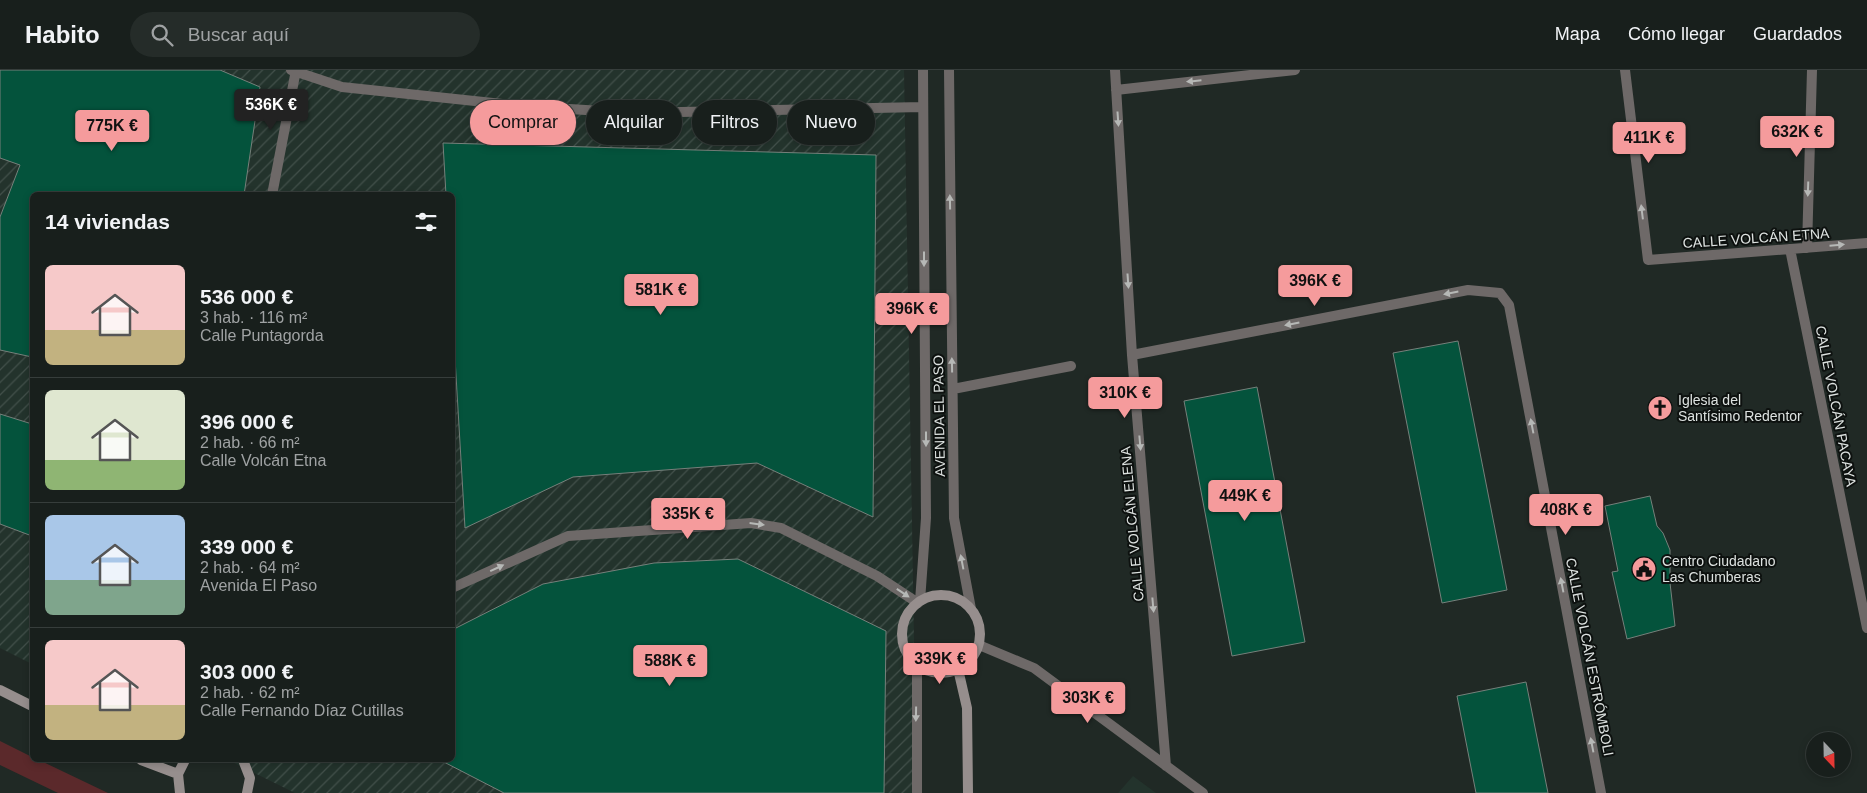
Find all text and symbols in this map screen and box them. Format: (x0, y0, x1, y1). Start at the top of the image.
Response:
search box (130, 12, 480, 57)
text: Habito (25, 21, 100, 48)
icon: search (148, 21, 176, 49)
text: Buscar aquí (188, 24, 289, 45)
text: Mapa (1555, 24, 1600, 44)
text: Cómo llegar (1628, 24, 1725, 44)
text: Guardados (1753, 24, 1842, 44)
one-way arrow (1186, 77, 1202, 85)
pin: 536K € (230, 88, 312, 131)
text: 536K € (245, 96, 297, 113)
chip: Comprar (470, 100, 576, 145)
chip: Alquilar (586, 100, 682, 145)
chip: Filtros (692, 100, 777, 145)
chip: Nuevo (787, 100, 875, 145)
pin: 775K € (71, 109, 153, 152)
one-way arrow (1114, 111, 1122, 127)
pin: 632K € (1756, 116, 1838, 158)
text: 775K € (86, 117, 138, 134)
pin: 411K € (1608, 122, 1690, 164)
text: 632K € (1771, 123, 1823, 140)
text: 411K € (1624, 129, 1674, 146)
one-way arrow (1804, 181, 1812, 197)
one-way arrow (946, 194, 954, 210)
one-way arrow (1638, 204, 1646, 220)
icon: filters (412, 208, 440, 236)
text: 14 viviendas (45, 210, 170, 233)
street label: CALLE VOLCÁN ETNA (1682, 225, 1831, 251)
one-way arrow (1829, 241, 1845, 249)
one-way arrow (920, 251, 928, 267)
pin: 396K € (1274, 264, 1356, 307)
text: 396K € (1289, 272, 1341, 289)
one-way arrow (1124, 273, 1132, 289)
pin: 581K € (620, 274, 702, 316)
text: 581K € (635, 281, 687, 298)
icon: home (85, 285, 145, 345)
text: 536 000 € (200, 285, 293, 308)
one-way arrow (1443, 289, 1459, 297)
pin: 396K € (871, 292, 953, 335)
text: 396K € (886, 300, 938, 317)
text: 3 hab. · 116 m² (200, 309, 307, 326)
one-way arrow (1284, 320, 1300, 328)
street label: CALLE VOLCÁN PACAYA (1813, 324, 1860, 488)
text: Calle Puntagorda (200, 327, 324, 344)
street label: AVENIDA EL PASO (930, 355, 948, 477)
one-way arrow (948, 357, 956, 373)
pin: 310K € (1084, 376, 1166, 419)
text: 310K € (1099, 384, 1151, 401)
place label: Iglesia del Santísimo Redentor (1678, 392, 1802, 424)
church icon: Iglesia del Santísimo Redentor (1647, 395, 1673, 421)
icon: home (85, 410, 145, 470)
text: 396 000 € (200, 410, 293, 433)
one-way arrow (1528, 417, 1536, 433)
one-way arrow (922, 431, 930, 447)
text: 2 hab. · 66 m² (200, 434, 300, 451)
one-way arrow (1136, 435, 1144, 451)
street label: CALLE VOLCÁN ELENA (1117, 445, 1147, 602)
text: Calle Volcán Etna (200, 452, 326, 469)
pin: 449K € (1204, 480, 1286, 522)
text: 449K € (1219, 487, 1271, 504)
pin: 408K € (1525, 494, 1607, 536)
pin: 335K € (647, 498, 729, 540)
text: 408K € (1540, 501, 1592, 518)
text: 335K € (662, 505, 714, 522)
one-way arrow (749, 520, 765, 528)
icon: home (85, 535, 145, 595)
text: 339 000 € (200, 535, 293, 558)
place label: Centro Ciudadano Las Chumberas (1662, 553, 1776, 585)
one-way arrow (958, 554, 966, 569)
public building icon: Centro Ciudadano Las Chumberas (1631, 556, 1657, 582)
street label: CALLE VOLCÁN ESTRÓMBOLI (1563, 557, 1617, 757)
text: 2 hab. · 64 m² (200, 559, 300, 576)
one-way arrow (490, 564, 504, 572)
text: Avenida El Paso (200, 577, 317, 594)
one-way arrow (1558, 577, 1566, 593)
one-way arrow (896, 588, 909, 597)
one-way arrow (1149, 597, 1157, 613)
pin: 339K € (899, 642, 981, 685)
pin: 588K € (629, 644, 711, 687)
text: 339K € (914, 650, 966, 667)
text: 588K € (644, 652, 696, 669)
icon: home (85, 660, 145, 720)
text: 303 000 € (200, 660, 293, 683)
pin: 303K € (1047, 682, 1129, 724)
text: 2 hab. · 62 m² (200, 684, 300, 701)
text: 303K € (1062, 689, 1114, 706)
text: Calle Fernando Díaz Cutillas (200, 702, 404, 719)
one-way arrow (912, 706, 920, 722)
north arrow (1806, 732, 1851, 778)
map controls (1806, 732, 1851, 777)
one-way arrow (1588, 737, 1596, 753)

